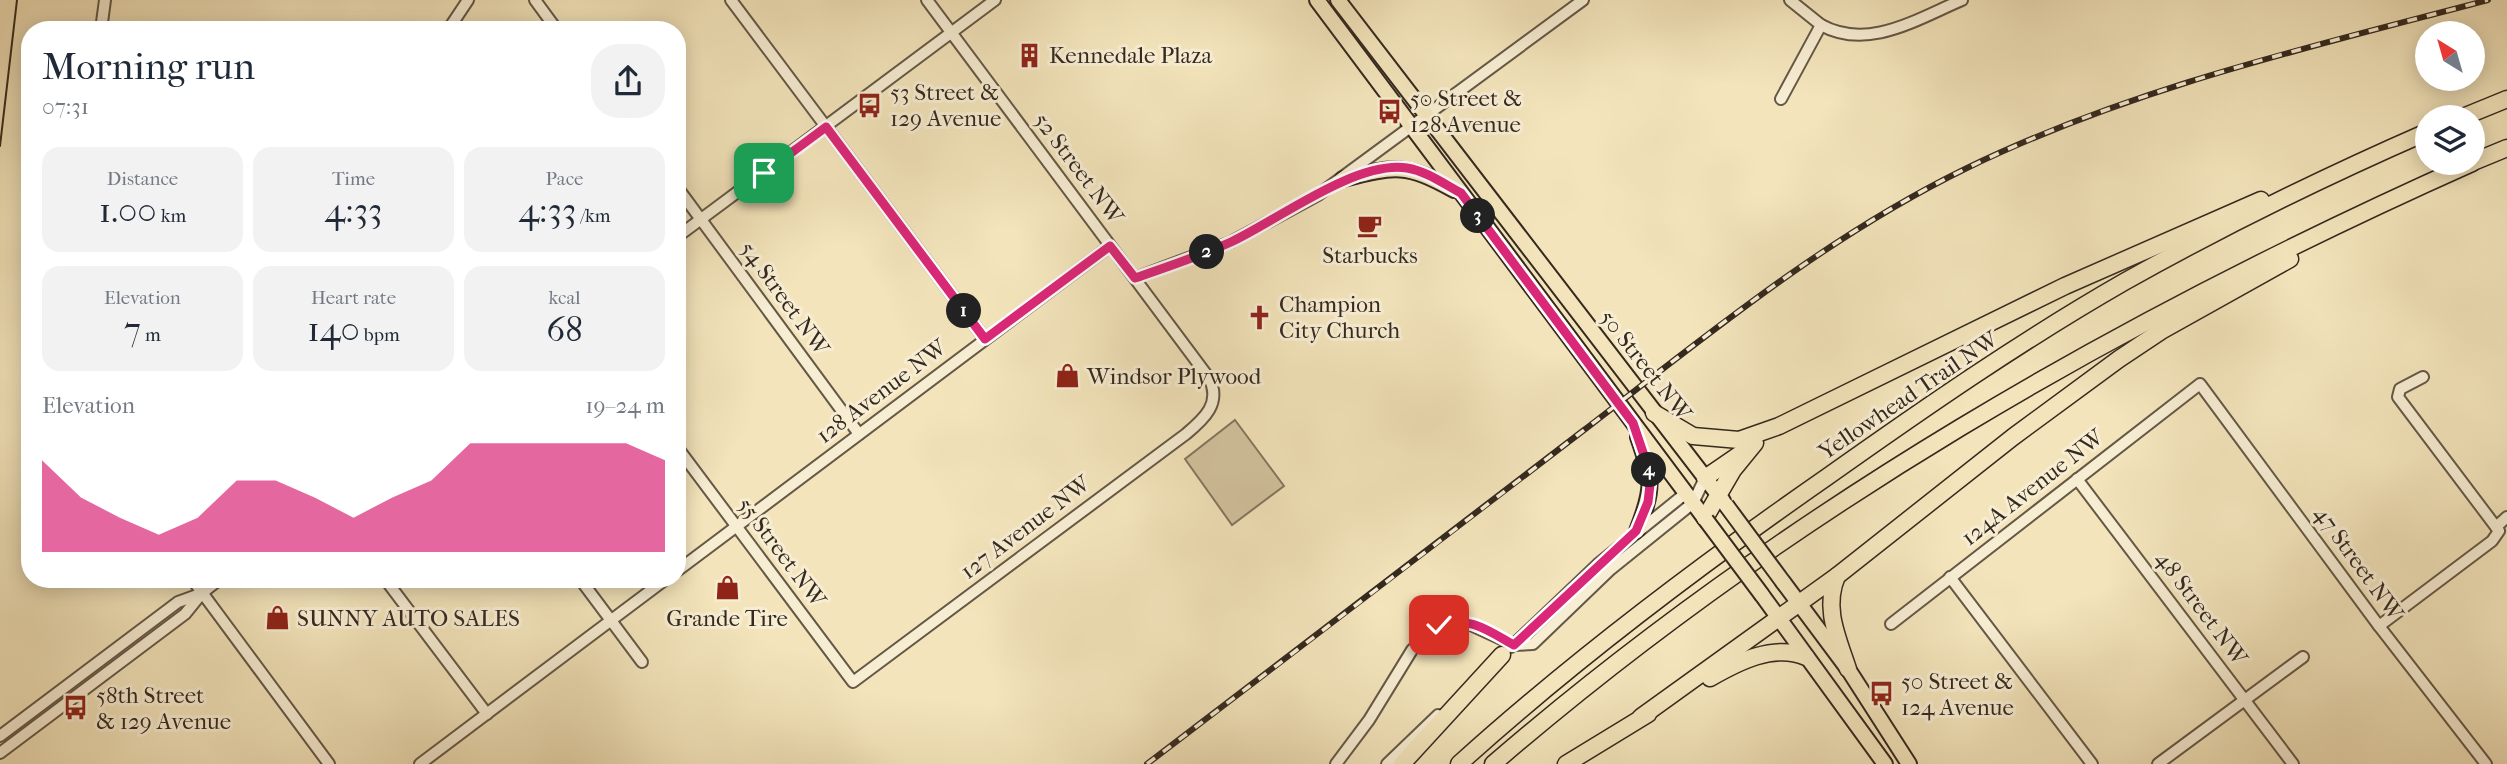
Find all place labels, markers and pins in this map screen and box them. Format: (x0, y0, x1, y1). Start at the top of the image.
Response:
building icon: Kennedale Plaza (1015, 41, 1043, 69)
place label: Kennedale Plaza (1049, 42, 1212, 69)
place label: 53 Street & 129 Avenue (890, 79, 1001, 132)
place label: 50 Street & 128 Avenue (1410, 85, 1522, 138)
bus stop icon: 53 Street & 129 Avenue (856, 91, 884, 119)
bus stop icon: 50 Street & 128 Avenue (1376, 97, 1404, 125)
pin (734, 143, 794, 203)
pin: 3 (1460, 198, 1496, 234)
cafe icon: Starbucks (1356, 211, 1384, 239)
pin: 2 (1190, 234, 1224, 270)
place label: Starbucks (1322, 242, 1418, 269)
place label: Champion City Church (1279, 291, 1400, 344)
pin: 1 (946, 294, 982, 328)
church icon: Champion City Church (1245, 303, 1273, 331)
shop icon: Windsor Plywood (1053, 362, 1081, 390)
place label: Windsor Plywood (1086, 363, 1262, 390)
pin: 4 (1632, 452, 1666, 488)
shop icon: Grande Tire (713, 574, 741, 602)
pin (1409, 595, 1469, 655)
shop icon: SUNNY AUTO SALES (263, 604, 291, 632)
place label: SUNNY AUTO SALES (297, 605, 520, 632)
place label: Grande Tire (666, 605, 788, 632)
place label: 50 Street & 124 Avenue (1901, 668, 2014, 721)
bus stop icon: 50 Street & 124 Avenue (1867, 680, 1895, 708)
place label: 58th Street & 129 Avenue (96, 682, 231, 735)
bus stop icon: 58th Street & 129 Avenue (62, 694, 90, 722)

